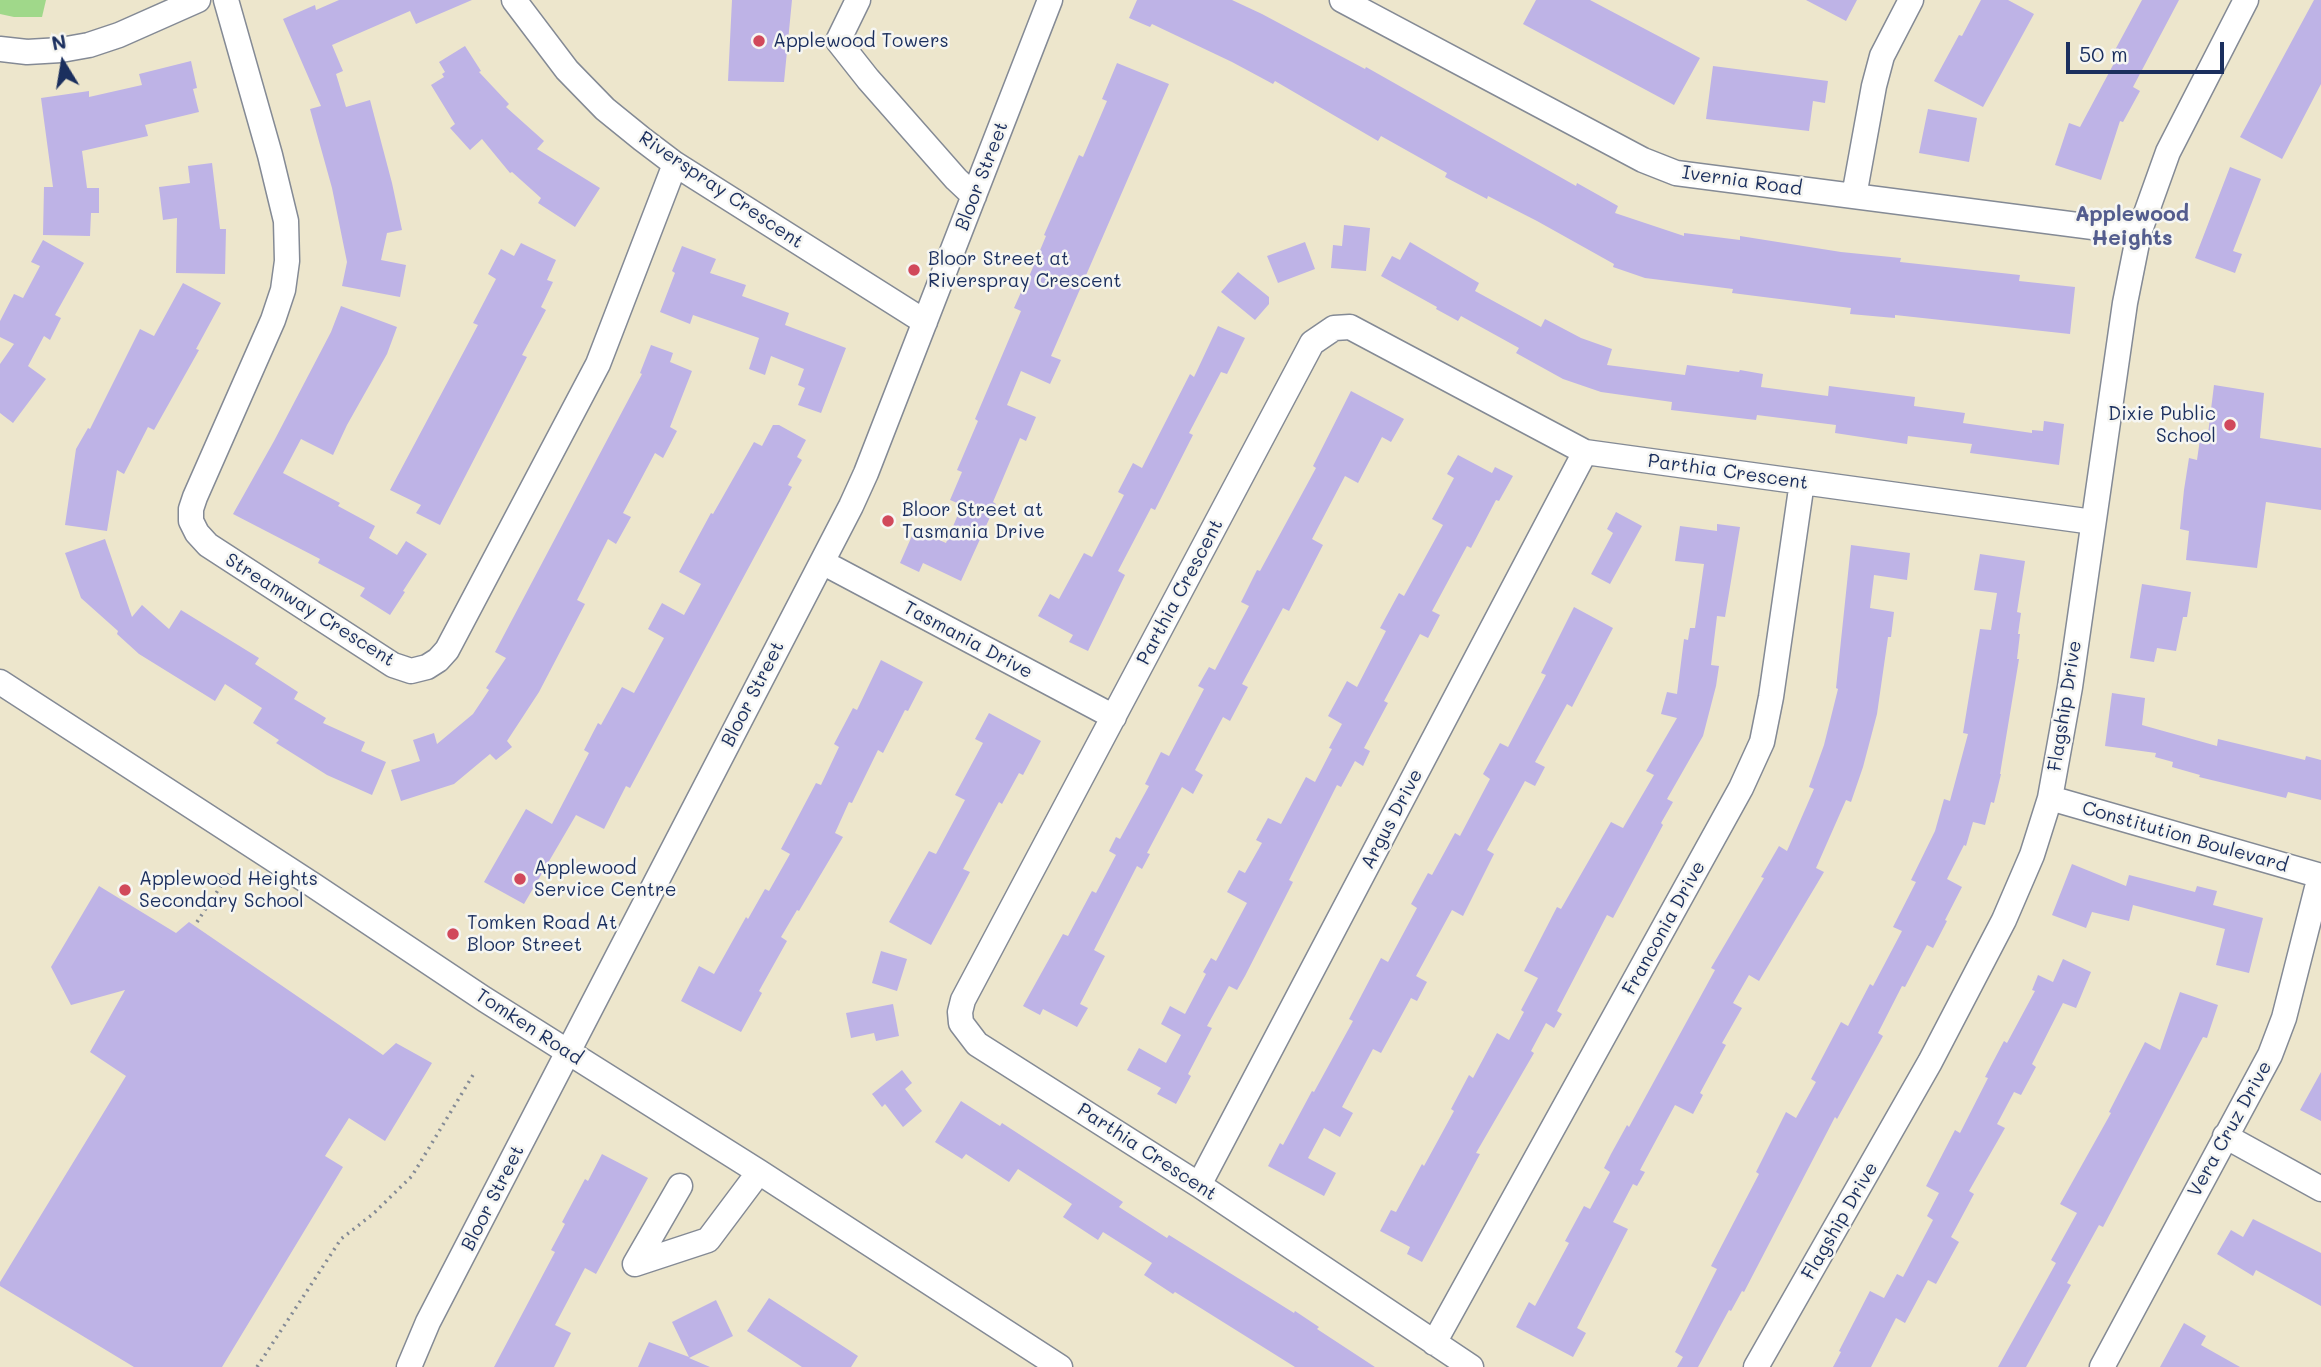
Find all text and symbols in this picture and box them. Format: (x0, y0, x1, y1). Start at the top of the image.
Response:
north arrow (28, 28, 98, 98)
text: N (49, 28, 68, 56)
scale bar (2069, 28, 2226, 72)
place label: Applewood Towers (773, 30, 949, 52)
marker: Applewood Towers (751, 33, 767, 49)
text: 50 m (2079, 40, 2128, 67)
street label: Bloor Street (951, 118, 1013, 234)
street label: Riverspray Crescent (634, 126, 808, 254)
street label: Ivernia Road (1680, 161, 1804, 201)
district label: Applewood Heights (2075, 202, 2189, 252)
place label: Bloor Street at Riverspray Crescent (928, 248, 1122, 292)
marker: Bloor Street at Riverspray Crescent (906, 262, 922, 278)
place label: Dixie Public School (2108, 403, 2216, 447)
marker: Dixie Public School (2222, 417, 2238, 433)
street label: Parthia Crescent (1646, 449, 1810, 495)
place label: Bloor Street at Tasmania Drive (902, 499, 1045, 543)
marker: Bloor Street at Tasmania Drive (880, 513, 896, 529)
street label: Parthia Crescent (1132, 515, 1228, 669)
street label: Streamway Crescent (221, 548, 399, 672)
street label: Tasmania Drive (899, 596, 1037, 684)
street label: Bloor Street (717, 638, 789, 750)
street label: Flagship Drive (2043, 639, 2087, 773)
street label: Argus Drive (1356, 765, 1428, 873)
street label: Constitution Boulevard (2079, 797, 2291, 877)
place label: Applewood Service Centre (534, 857, 676, 901)
street label: Franconia Drive (1618, 857, 1710, 999)
place label: Applewood Heights Secondary School (139, 868, 318, 912)
marker: Applewood Service Centre (512, 871, 528, 887)
marker: Applewood Heights Secondary School (117, 882, 133, 898)
place label: Tomken Road At Bloor Street (467, 912, 617, 956)
marker: Tomken Road At Bloor Street (445, 926, 461, 942)
street label: Tomken Road (471, 984, 587, 1070)
street label: Vera Cruz Drive (2183, 1057, 2277, 1201)
street label: Parthia Crescent (1073, 1098, 1221, 1206)
street label: Bloor Street (457, 1142, 529, 1254)
street label: Flagship Drive (1797, 1158, 1883, 1284)

